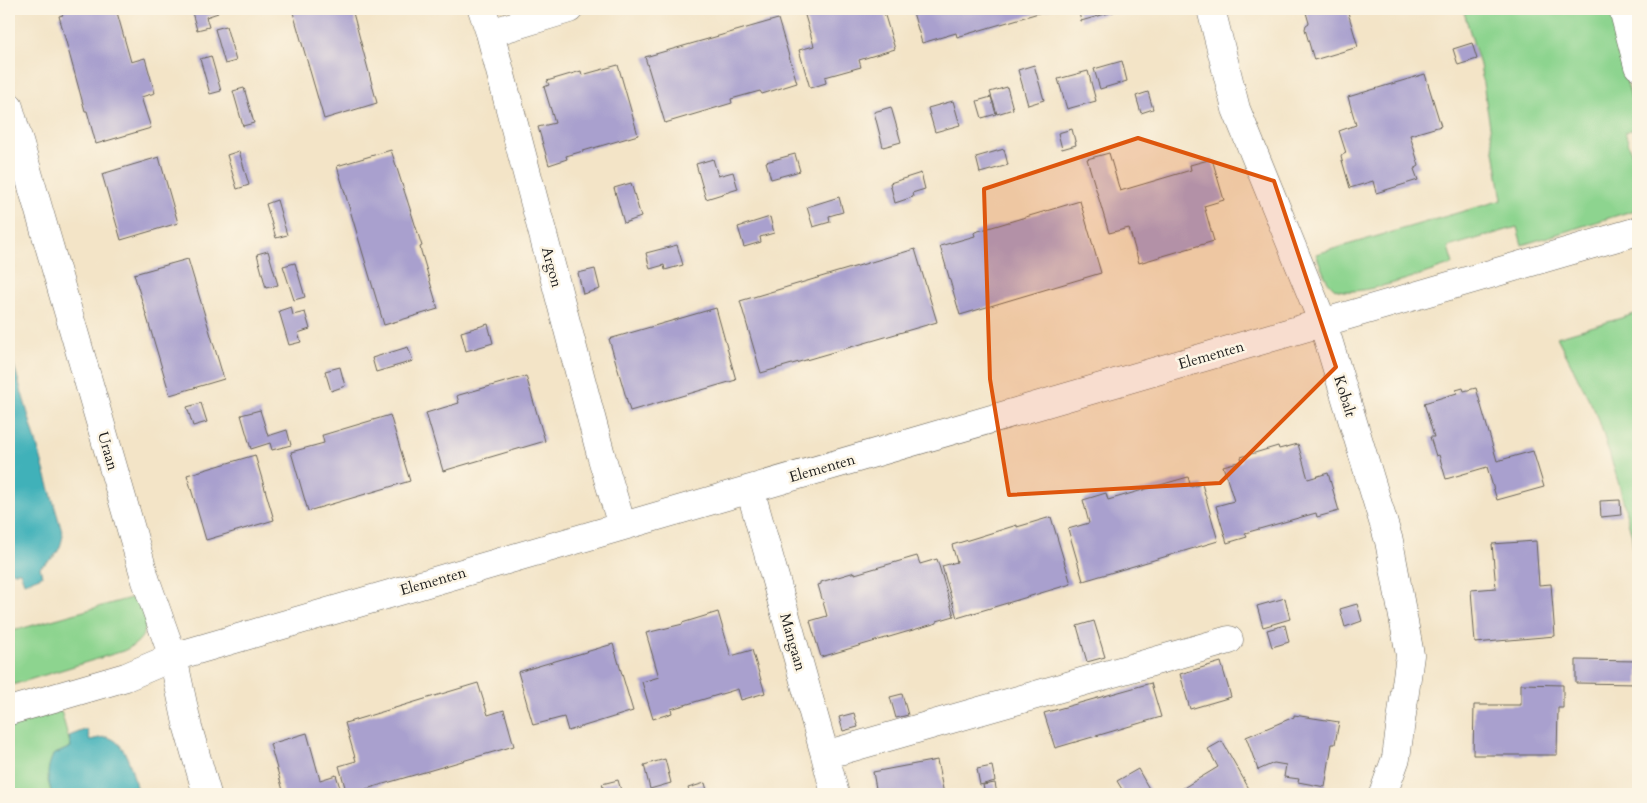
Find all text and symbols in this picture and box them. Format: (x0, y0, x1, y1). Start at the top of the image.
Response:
street label: Argon (537, 245, 567, 290)
street label: Elementen (1176, 336, 1247, 374)
street label: Kobalt (1329, 373, 1361, 419)
street label: Uraan (93, 429, 123, 473)
street label: Elementen (787, 449, 858, 487)
street label: Elementen (398, 562, 469, 600)
street label: Mangaan (775, 611, 811, 674)

